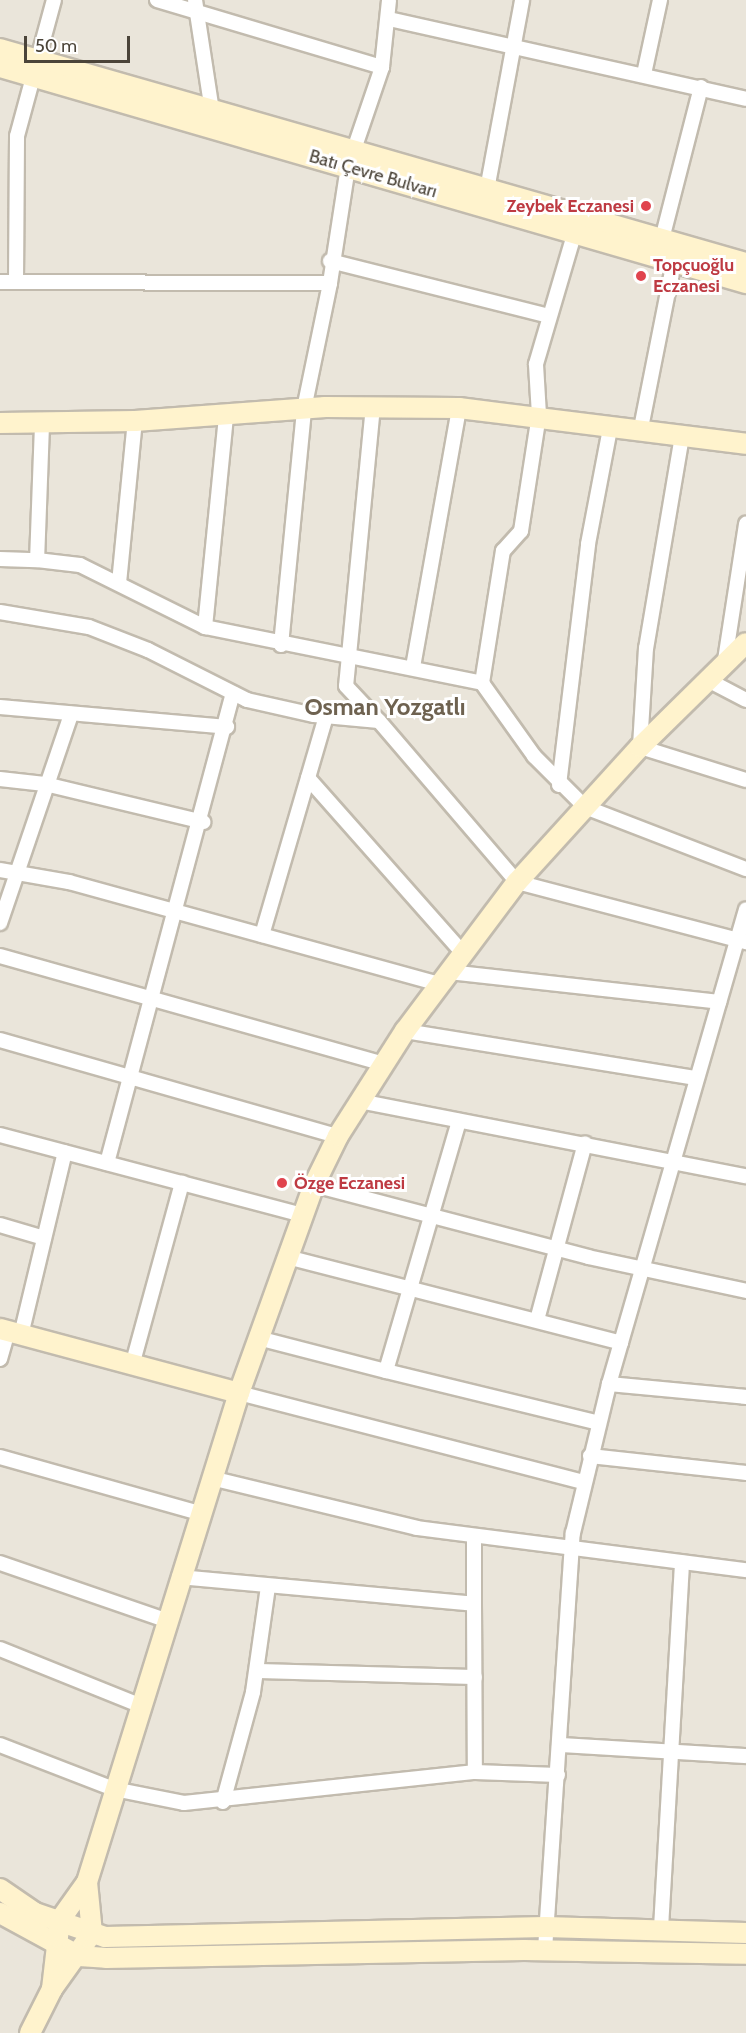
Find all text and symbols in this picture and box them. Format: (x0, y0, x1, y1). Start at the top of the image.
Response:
scale bar (27, 24, 134, 62)
text: 50 m (35, 35, 77, 57)
street label: Batı Çevre Bulvarı (307, 145, 439, 203)
place label: Zeybek Eczanesi (507, 195, 634, 217)
marker: Zeybek Eczanesi (639, 199, 653, 213)
place label: Topçuoğlu Eczanesi (653, 255, 734, 298)
marker: Topçuoğlu Eczanesi (634, 269, 648, 283)
district label: Osman Yozgatlı (304, 693, 466, 721)
place label: Özge Eczanesi (294, 1172, 405, 1194)
marker: Özge Eczanesi (275, 1176, 289, 1190)

